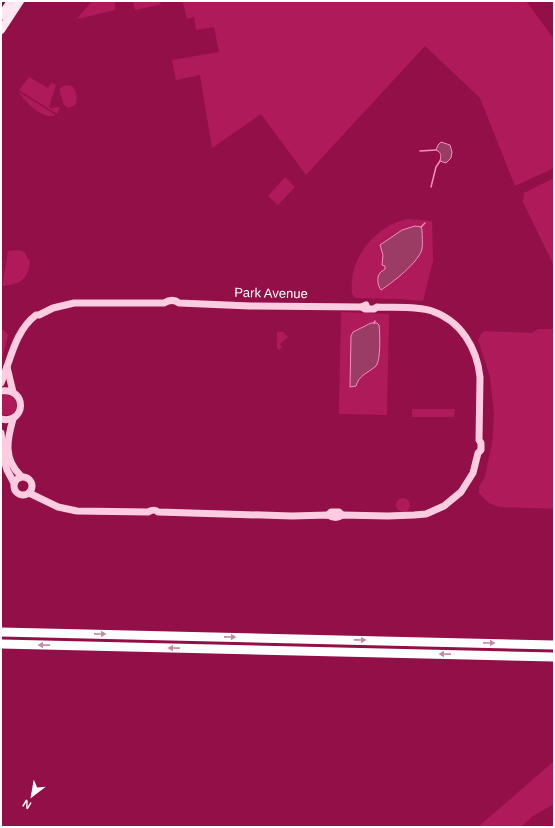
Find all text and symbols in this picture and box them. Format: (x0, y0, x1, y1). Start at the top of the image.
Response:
street label: Park Avenue (234, 285, 308, 301)
one-way arrow (94, 631, 107, 637)
one-way arrow (224, 634, 237, 640)
one-way arrow (354, 637, 367, 643)
one-way arrow (483, 640, 495, 647)
one-way arrow (37, 642, 50, 648)
one-way arrow (167, 645, 180, 651)
one-way arrow (438, 651, 451, 657)
north arrow (12, 776, 52, 816)
text: N (20, 797, 33, 812)

